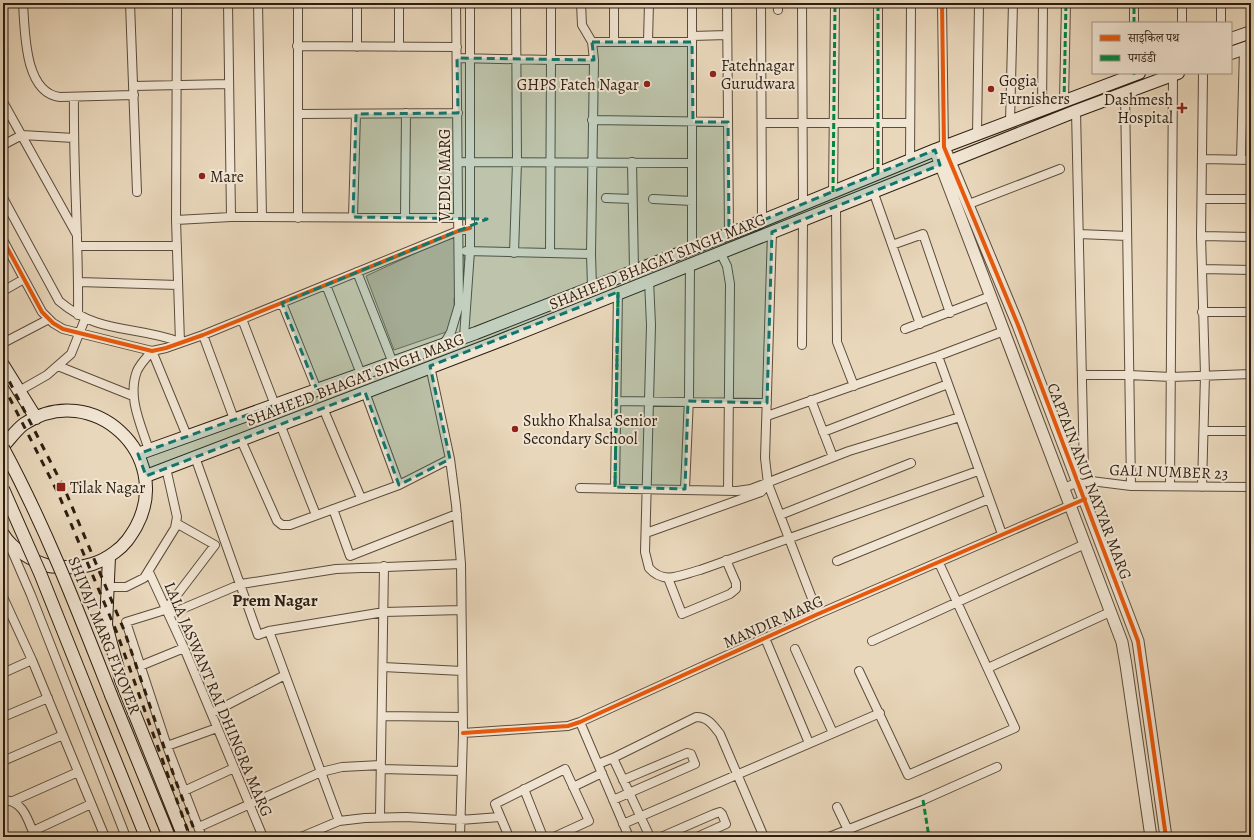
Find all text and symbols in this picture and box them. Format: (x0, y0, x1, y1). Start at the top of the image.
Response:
legend (1092, 22, 1232, 74)
text: साइकिल पथ (1127, 30, 1180, 46)
text: पगडंडी (1127, 50, 1157, 66)
place label: Fatehnagar Gurudwara (721, 55, 796, 95)
marker: Fatehnagar Gurudwara (708, 69, 718, 79)
place label: Gogia Furnishers (999, 70, 1070, 110)
place label: GHPS Fateh Nagar (517, 74, 639, 96)
marker: GHPS Fateh Nagar (642, 79, 652, 89)
marker: Gogia Furnishers (986, 84, 996, 94)
place label: Dashmesh Hospital (1104, 89, 1173, 129)
marker: Dashmesh Hospital (1176, 102, 1188, 114)
street label: VEDIC MARG (434, 129, 456, 222)
place label: Mare (210, 166, 244, 188)
marker: Mare (197, 171, 207, 181)
street label: SHAHEED BHAGAT SINGH MARG (546, 208, 769, 316)
street label: SHAHEED BHAGAT SINGH MARG (243, 328, 468, 432)
street label: CAPTAIN ANUJ NAYYAR MARG (1041, 380, 1137, 583)
place label: Sukho Khalsa Senior Secondary School (523, 410, 657, 450)
marker: Sukho Khalsa Senior Secondary School (510, 424, 520, 434)
street label: GALI NUMBER 23 (1109, 459, 1229, 485)
place label: Tilak Nagar (70, 477, 145, 499)
marker: Tilak Nagar (55, 481, 67, 493)
street label: SHIVAJI MARG FLYOVER (62, 553, 146, 718)
street label: LALA JASWANT RAI DHINGRA MARG (158, 579, 278, 820)
district label: Prem Nagar (232, 589, 318, 612)
street label: MANDIR MARG (720, 590, 827, 654)

